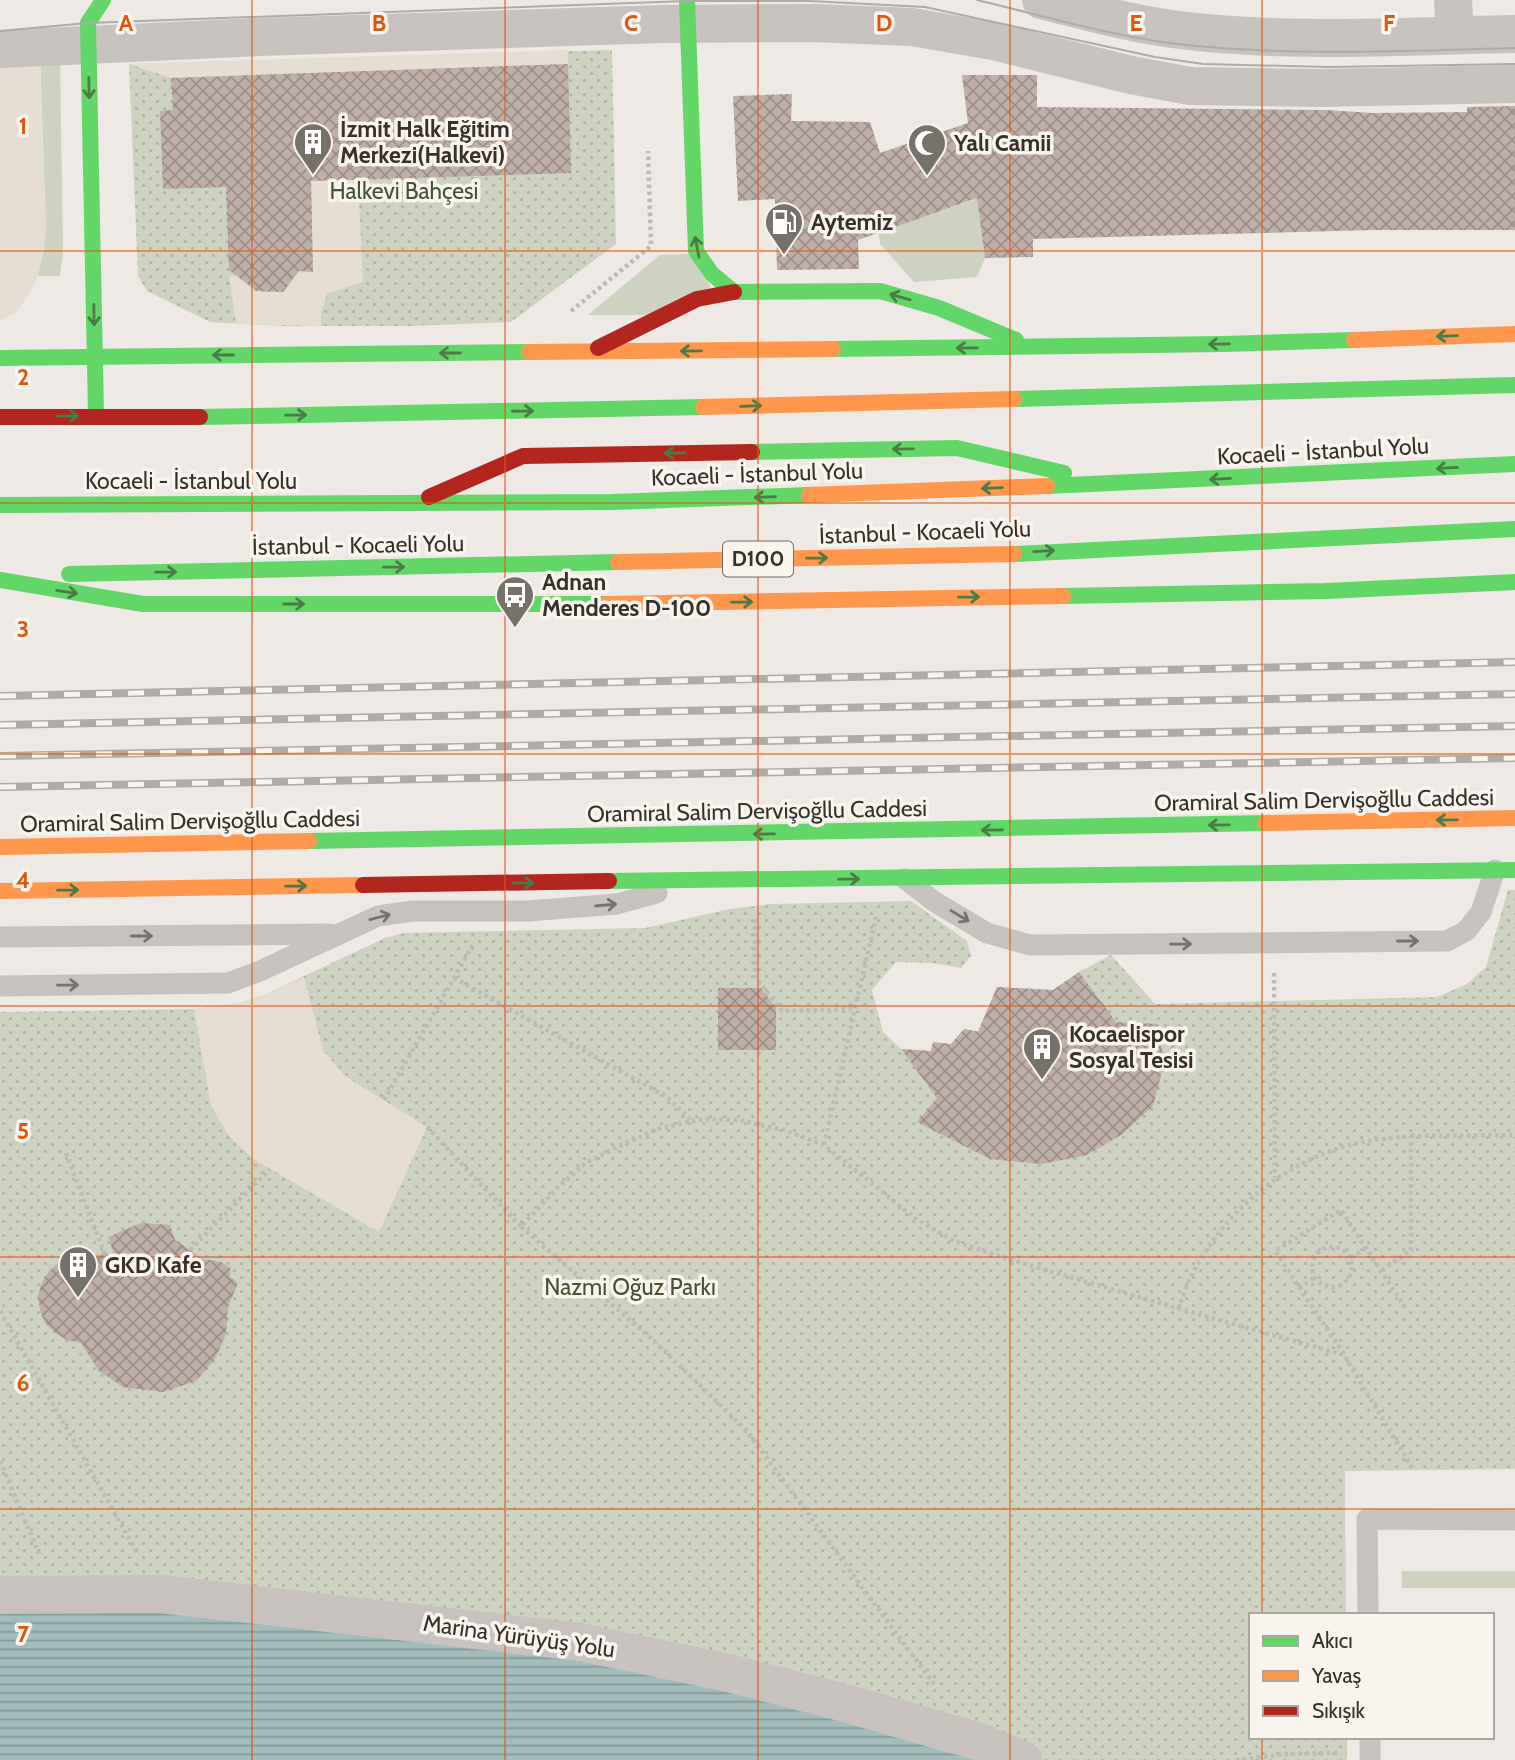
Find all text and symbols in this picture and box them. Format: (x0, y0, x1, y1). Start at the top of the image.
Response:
text: A (119, 9, 134, 37)
text: B (372, 9, 386, 37)
text: C (624, 9, 638, 37)
text: D (876, 9, 892, 37)
text: E (1129, 9, 1143, 37)
text: F (1383, 9, 1395, 37)
one-way arrow (83, 76, 96, 99)
text: 1 (19, 112, 27, 140)
place label: İzmit Halk Eğitim Merkezi(Halkevi) (340, 115, 510, 169)
building icon: İzmit Halk Eğitim Merkezi(Halkevi) (292, 121, 334, 176)
mosque icon: Yalı Camii (906, 122, 948, 177)
place label: Yalı Camii (953, 129, 1051, 157)
park label: Halkevi Bahçesi (329, 177, 479, 205)
fuel station icon: Aytemiz (763, 201, 805, 256)
place label: Aytemiz (811, 208, 893, 236)
one-way arrow (690, 237, 703, 259)
one-way arrow (889, 289, 911, 302)
one-way arrow (87, 304, 101, 327)
one-way arrow (1436, 329, 1459, 343)
one-way arrow (1208, 337, 1231, 350)
one-way arrow (956, 341, 979, 355)
one-way arrow (680, 344, 703, 358)
one-way arrow (439, 346, 462, 360)
one-way arrow (211, 348, 234, 361)
text: 2 (17, 363, 29, 391)
one-way arrow (739, 399, 762, 413)
one-way arrow (511, 404, 534, 418)
one-way arrow (284, 408, 307, 422)
one-way arrow (56, 409, 79, 422)
street label: Kocaeli - İstanbul Yolu (1216, 431, 1430, 471)
one-way arrow (892, 442, 915, 456)
one-way arrow (664, 446, 687, 460)
street label: Kocaeli - İstanbul Yolu (650, 456, 864, 492)
one-way arrow (1436, 461, 1459, 474)
street label: Kocaeli - İstanbul Yolu (85, 467, 297, 495)
one-way arrow (1208, 472, 1231, 485)
one-way arrow (981, 482, 1004, 495)
one-way arrow (754, 490, 777, 503)
street label: İstanbul - Kocaeli Yolu (818, 514, 1032, 550)
street label: İstanbul - Kocaeli Yolu (252, 529, 464, 561)
road number: D100 (723, 542, 793, 576)
one-way arrow (1033, 544, 1055, 557)
one-way arrow (805, 551, 828, 564)
one-way arrow (382, 560, 405, 574)
one-way arrow (154, 565, 177, 579)
place label: Adnan Menderes D-100 (542, 568, 711, 622)
bus stop icon: Adnan Menderes D-100 (494, 574, 536, 629)
one-way arrow (55, 586, 78, 599)
one-way arrow (957, 591, 980, 604)
one-way arrow (730, 595, 753, 608)
one-way arrow (282, 597, 305, 611)
text: 3 (17, 615, 29, 643)
street label: Oramiral Salim Dervişoğllu Caddesi (1154, 783, 1494, 817)
street label: Oramiral Salim Dervişoğllu Caddesi (587, 794, 927, 828)
street label: Oramiral Salim Dervişoğllu Caddesi (20, 804, 360, 838)
one-way arrow (1436, 813, 1459, 826)
one-way arrow (1208, 818, 1231, 831)
one-way arrow (981, 823, 1004, 836)
one-way arrow (753, 827, 776, 841)
text: 4 (16, 866, 30, 894)
one-way arrow (837, 872, 860, 886)
one-way arrow (511, 876, 534, 890)
one-way arrow (284, 879, 307, 892)
one-way arrow (56, 883, 79, 896)
one-way arrow (595, 898, 617, 911)
one-way arrow (369, 910, 391, 923)
one-way arrow (949, 910, 969, 924)
one-way arrow (130, 929, 153, 943)
one-way arrow (1396, 935, 1419, 948)
one-way arrow (1169, 937, 1192, 951)
one-way arrow (56, 978, 79, 992)
place label: Kocaelispor Sosyal Tesisi (1069, 1020, 1193, 1074)
building icon: Kocaelispor Sosyal Tesisi (1021, 1026, 1063, 1081)
text: 5 (17, 1117, 29, 1145)
building icon: GKD Kafe (57, 1244, 99, 1299)
place label: GKD Kafe (105, 1251, 202, 1279)
park label: Nazmi Oğuz Parkı (544, 1273, 716, 1301)
text: 6 (17, 1369, 29, 1397)
street label: Marina Yürüyüş Yolu (421, 1609, 617, 1663)
legend (1249, 1613, 1494, 1739)
text: 7 (17, 1620, 29, 1648)
text: Akıcı (1312, 1628, 1353, 1653)
text: Yavaş (1311, 1663, 1361, 1688)
text: Sıkışık (1312, 1698, 1366, 1723)

